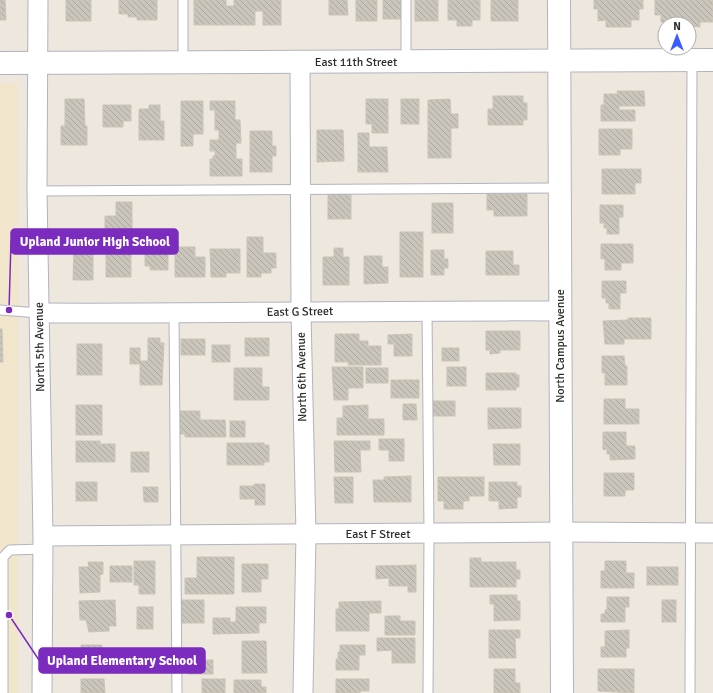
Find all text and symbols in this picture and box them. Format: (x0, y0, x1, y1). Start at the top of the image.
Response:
north arrow (657, 16, 697, 56)
text: N (673, 20, 681, 33)
street label: East 11th Street (315, 55, 397, 70)
callout: Upland Junior High School (11, 229, 178, 254)
text: Upland Junior High School (20, 234, 170, 250)
street label: North Campus Avenue (553, 289, 568, 403)
street label: North 5th Avenue (32, 302, 48, 392)
street label: East G Street (267, 304, 333, 320)
street label: North 6th Avenue (294, 332, 310, 422)
street label: East F Street (345, 527, 411, 542)
callout: Upland Elementary School (39, 648, 205, 673)
text: Upland Elementary School (47, 653, 197, 669)

